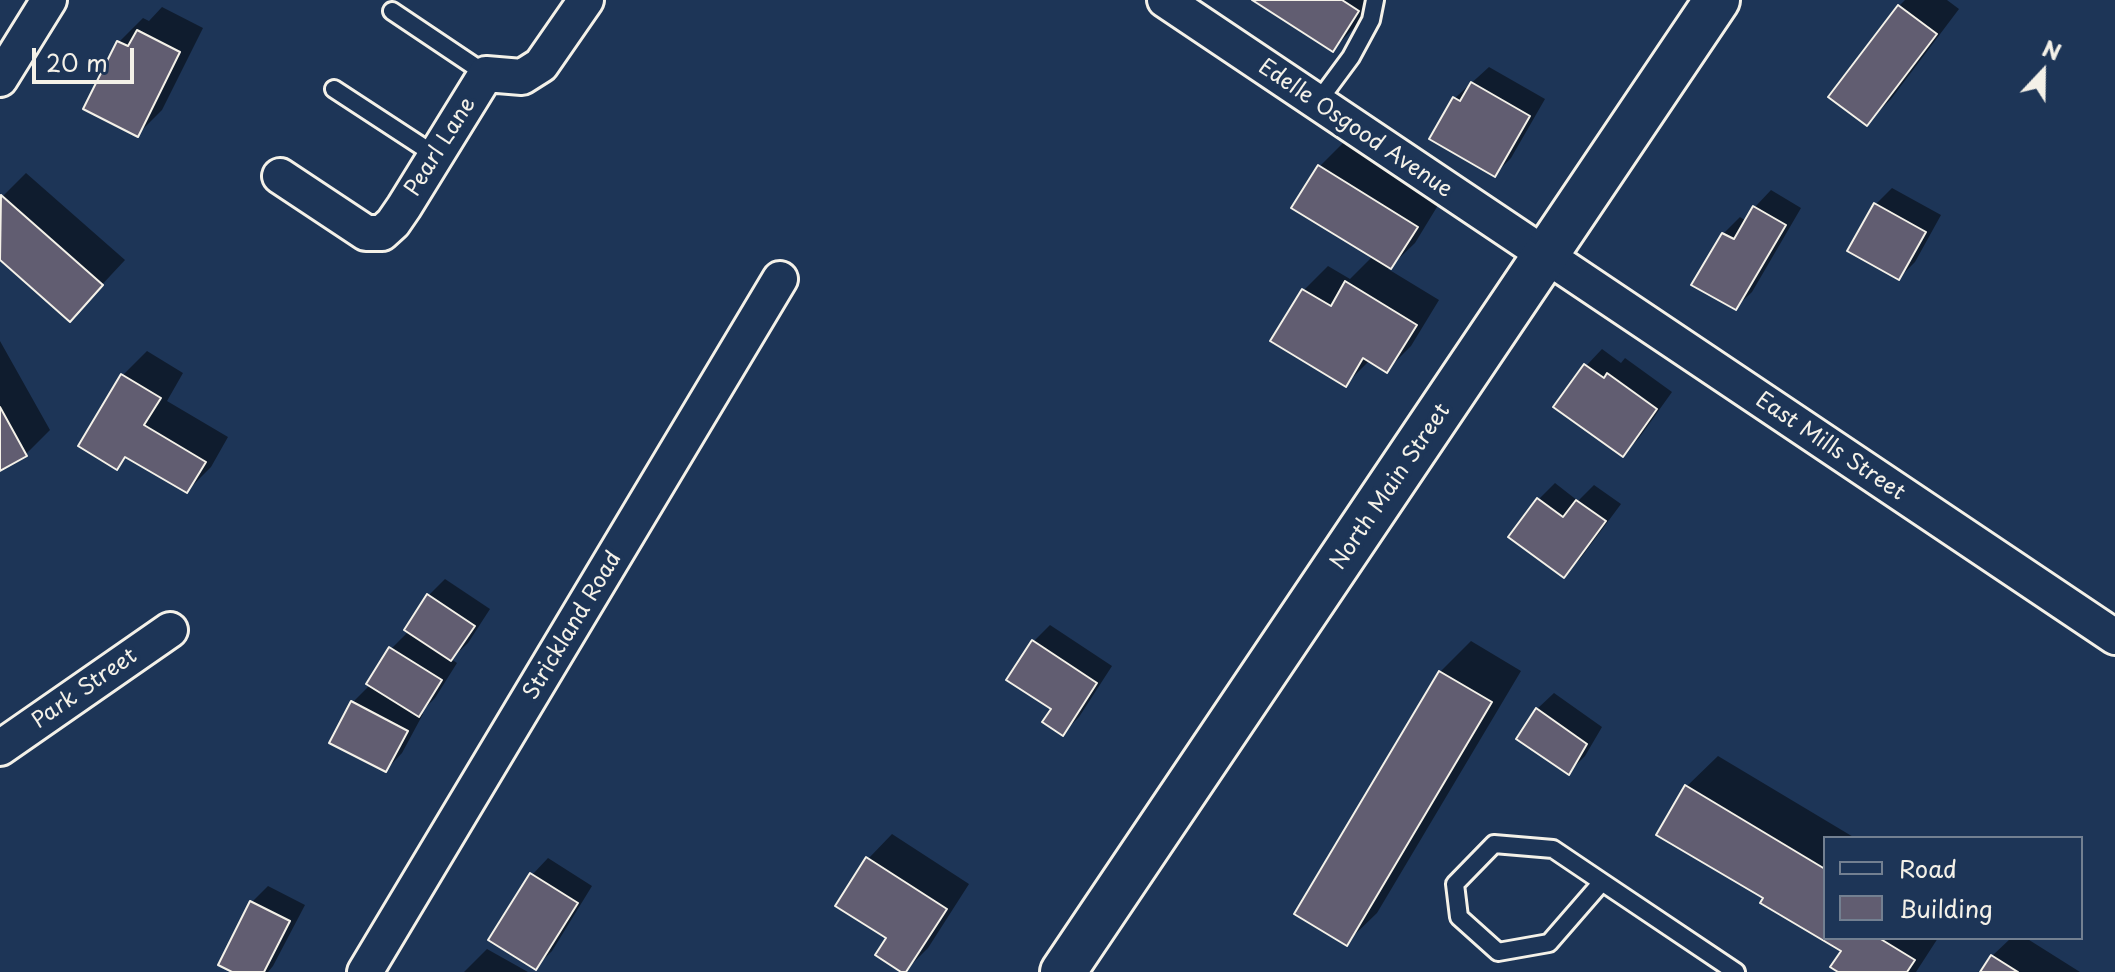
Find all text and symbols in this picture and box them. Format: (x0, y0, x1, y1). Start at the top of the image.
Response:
text: N (2038, 31, 2066, 68)
scale bar (36, 32, 138, 82)
north arrow (2003, 32, 2083, 112)
text: 20 m (46, 44, 108, 80)
street label: Edelle Osgood Avenue (1253, 54, 1457, 204)
street label: Pearl Lane (400, 93, 482, 201)
street label: East Mills Street (1750, 387, 1910, 507)
street label: North Main Street (1326, 399, 1456, 575)
street label: Strickland Road (518, 547, 628, 705)
street label: Park Street (27, 643, 143, 735)
legend (1823, 836, 2083, 940)
text: Road (1899, 850, 1957, 886)
text: Building (1899, 890, 1993, 926)

